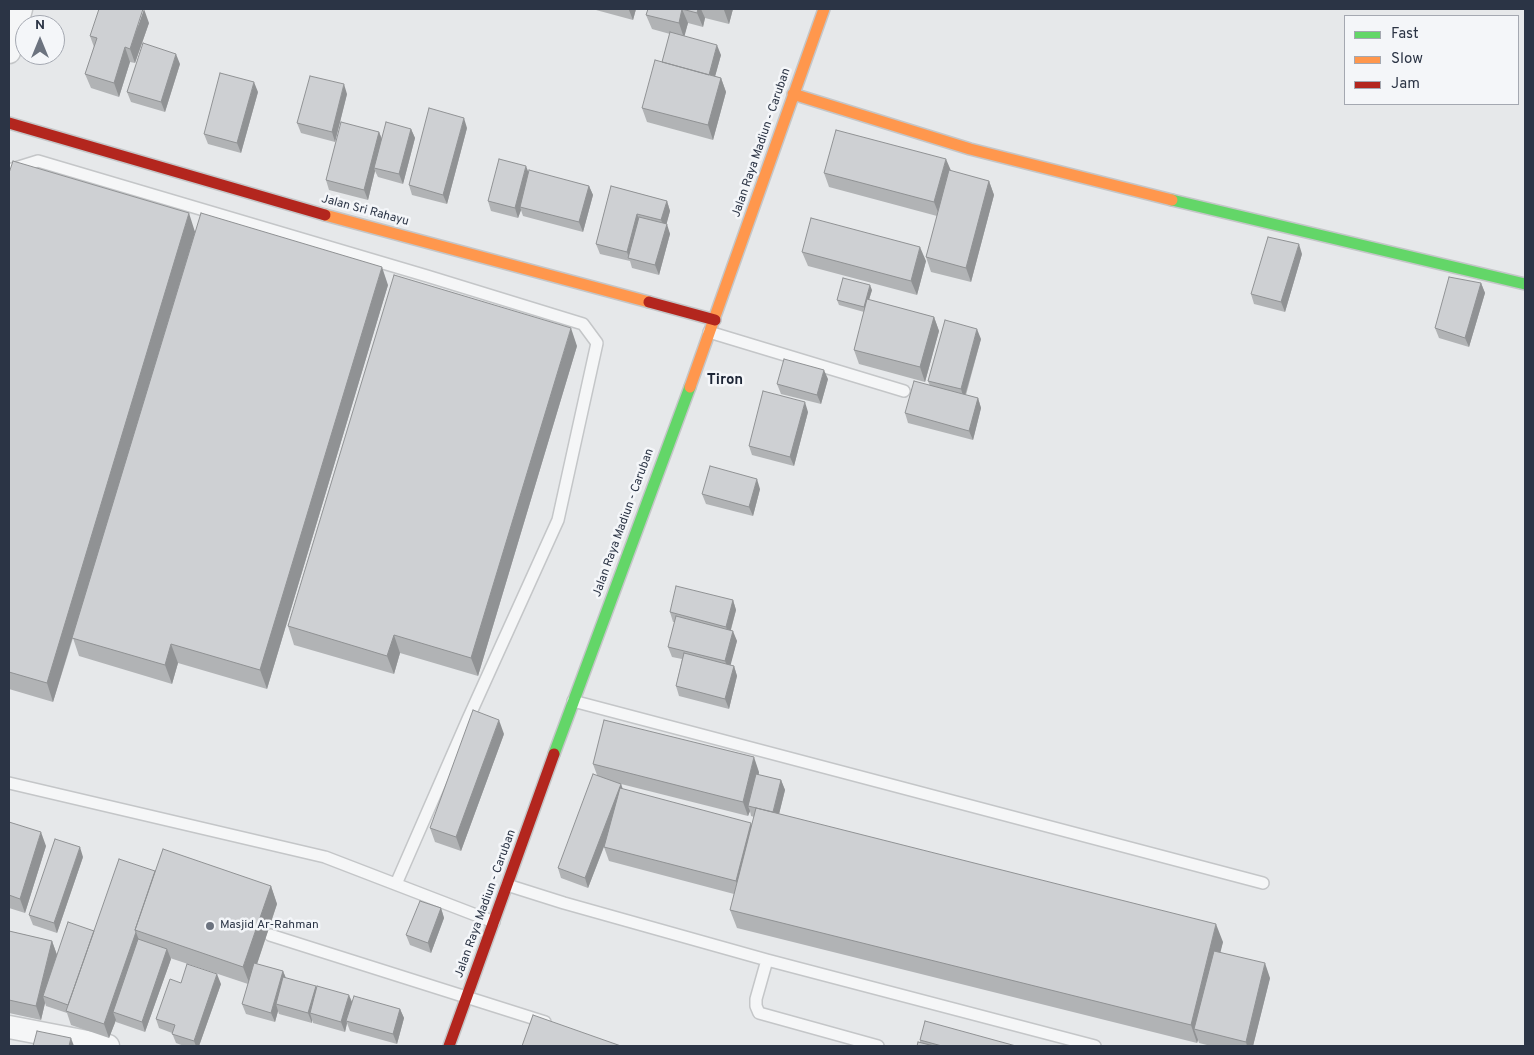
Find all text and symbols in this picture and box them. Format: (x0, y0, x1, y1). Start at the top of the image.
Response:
north arrow (15, 15, 65, 65)
legend (1344, 15, 1519, 105)
text: N (35, 17, 45, 34)
text: Fast (1391, 25, 1419, 44)
text: Slow (1391, 50, 1423, 69)
street label: Jalan Raya Madiun - Caruban (730, 67, 794, 219)
text: Jam (1391, 75, 1420, 94)
street label: Jalan Sri Rahayu (320, 192, 410, 230)
district label: Tiron (707, 372, 743, 390)
street label: Jalan Raya Madiun - Caruban (590, 447, 658, 599)
street label: Jalan Raya Madiun - Caruban (452, 828, 520, 980)
place label: Masjid Ar-Rahman (220, 919, 319, 933)
marker: Masjid Ar-Rahman (204, 920, 216, 932)

